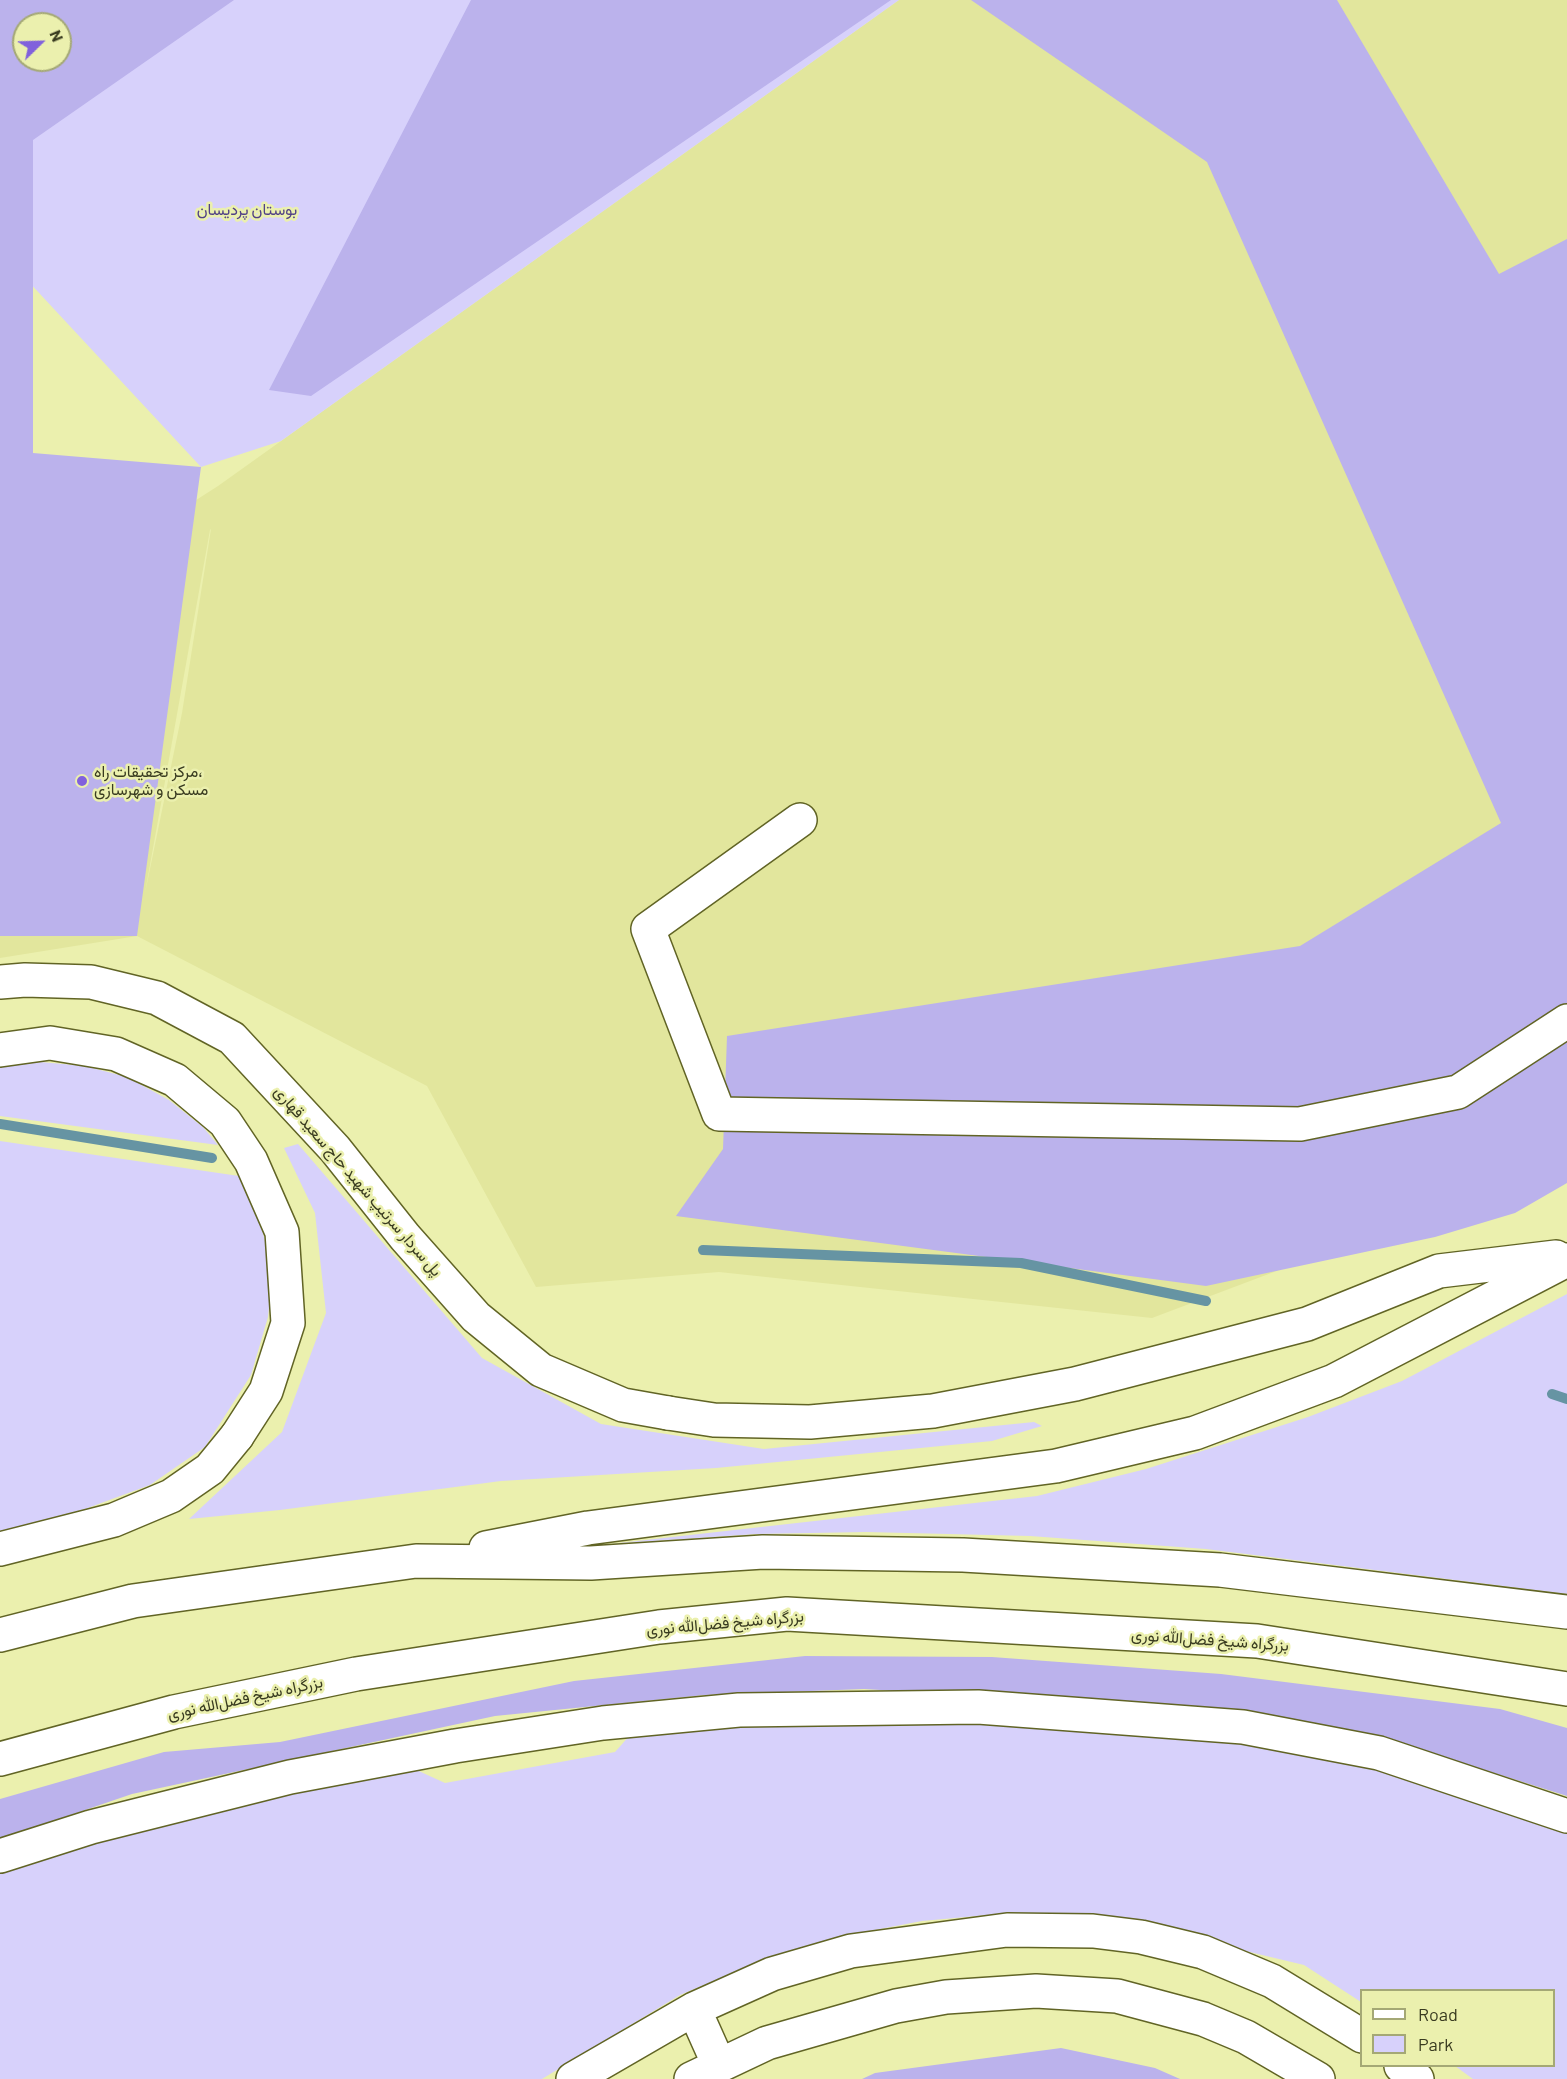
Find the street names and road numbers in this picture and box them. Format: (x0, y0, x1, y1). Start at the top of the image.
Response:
street label: پل سردار سرتیپ شهید حاج سعید قهاری (270, 1082, 446, 1280)
street label: بزرگراه شیخ فضل‌الله نوری (645, 1607, 805, 1639)
street label: بزرگراه شیخ فضل‌الله نوری (1130, 1625, 1290, 1655)
street label: بزرگراه شیخ فضل‌الله نوری (166, 1672, 324, 1724)

